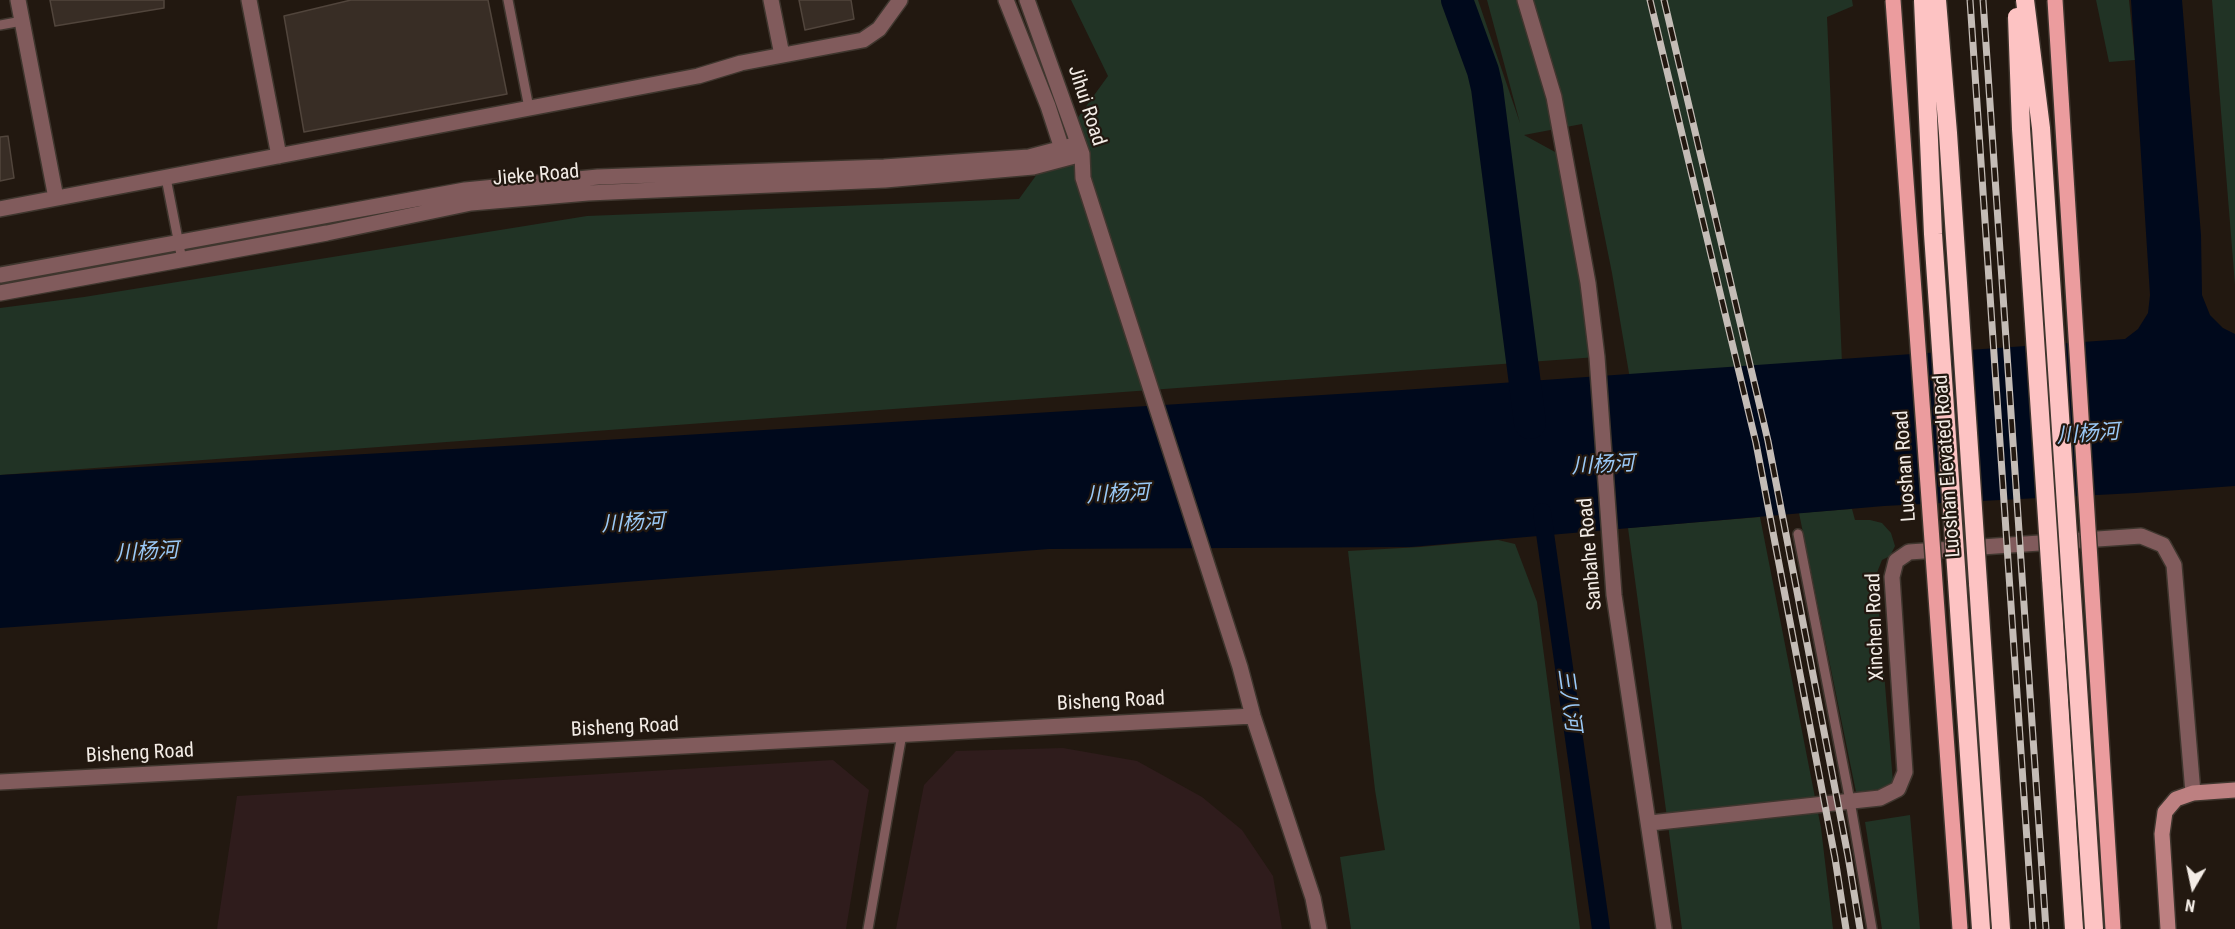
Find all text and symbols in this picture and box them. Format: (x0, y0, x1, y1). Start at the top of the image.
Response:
street label: Jihui Road (1062, 63, 1110, 149)
street label: Jieke Road (492, 160, 580, 192)
street label: Luoshan Elevated Road (1930, 374, 1966, 558)
street label: Luoshan Road (1890, 410, 1922, 522)
water label: 川杨河 (2056, 420, 2120, 450)
water label: 川杨河 (1571, 452, 1635, 480)
water label: 川杨河 (1086, 481, 1150, 509)
street label: Sanbahe Road (1574, 497, 1608, 611)
water label: 川杨河 (601, 510, 665, 538)
water label: 川杨河 (115, 539, 179, 567)
street label: Xinchen Road (1862, 573, 1890, 681)
water label: 三八河 (1551, 667, 1585, 733)
street label: Bisheng Road (1056, 687, 1166, 717)
street label: Bisheng Road (570, 713, 680, 743)
street label: Bisheng Road (85, 739, 195, 769)
north arrow (2163, 857, 2223, 917)
text: N (2184, 895, 2196, 915)

